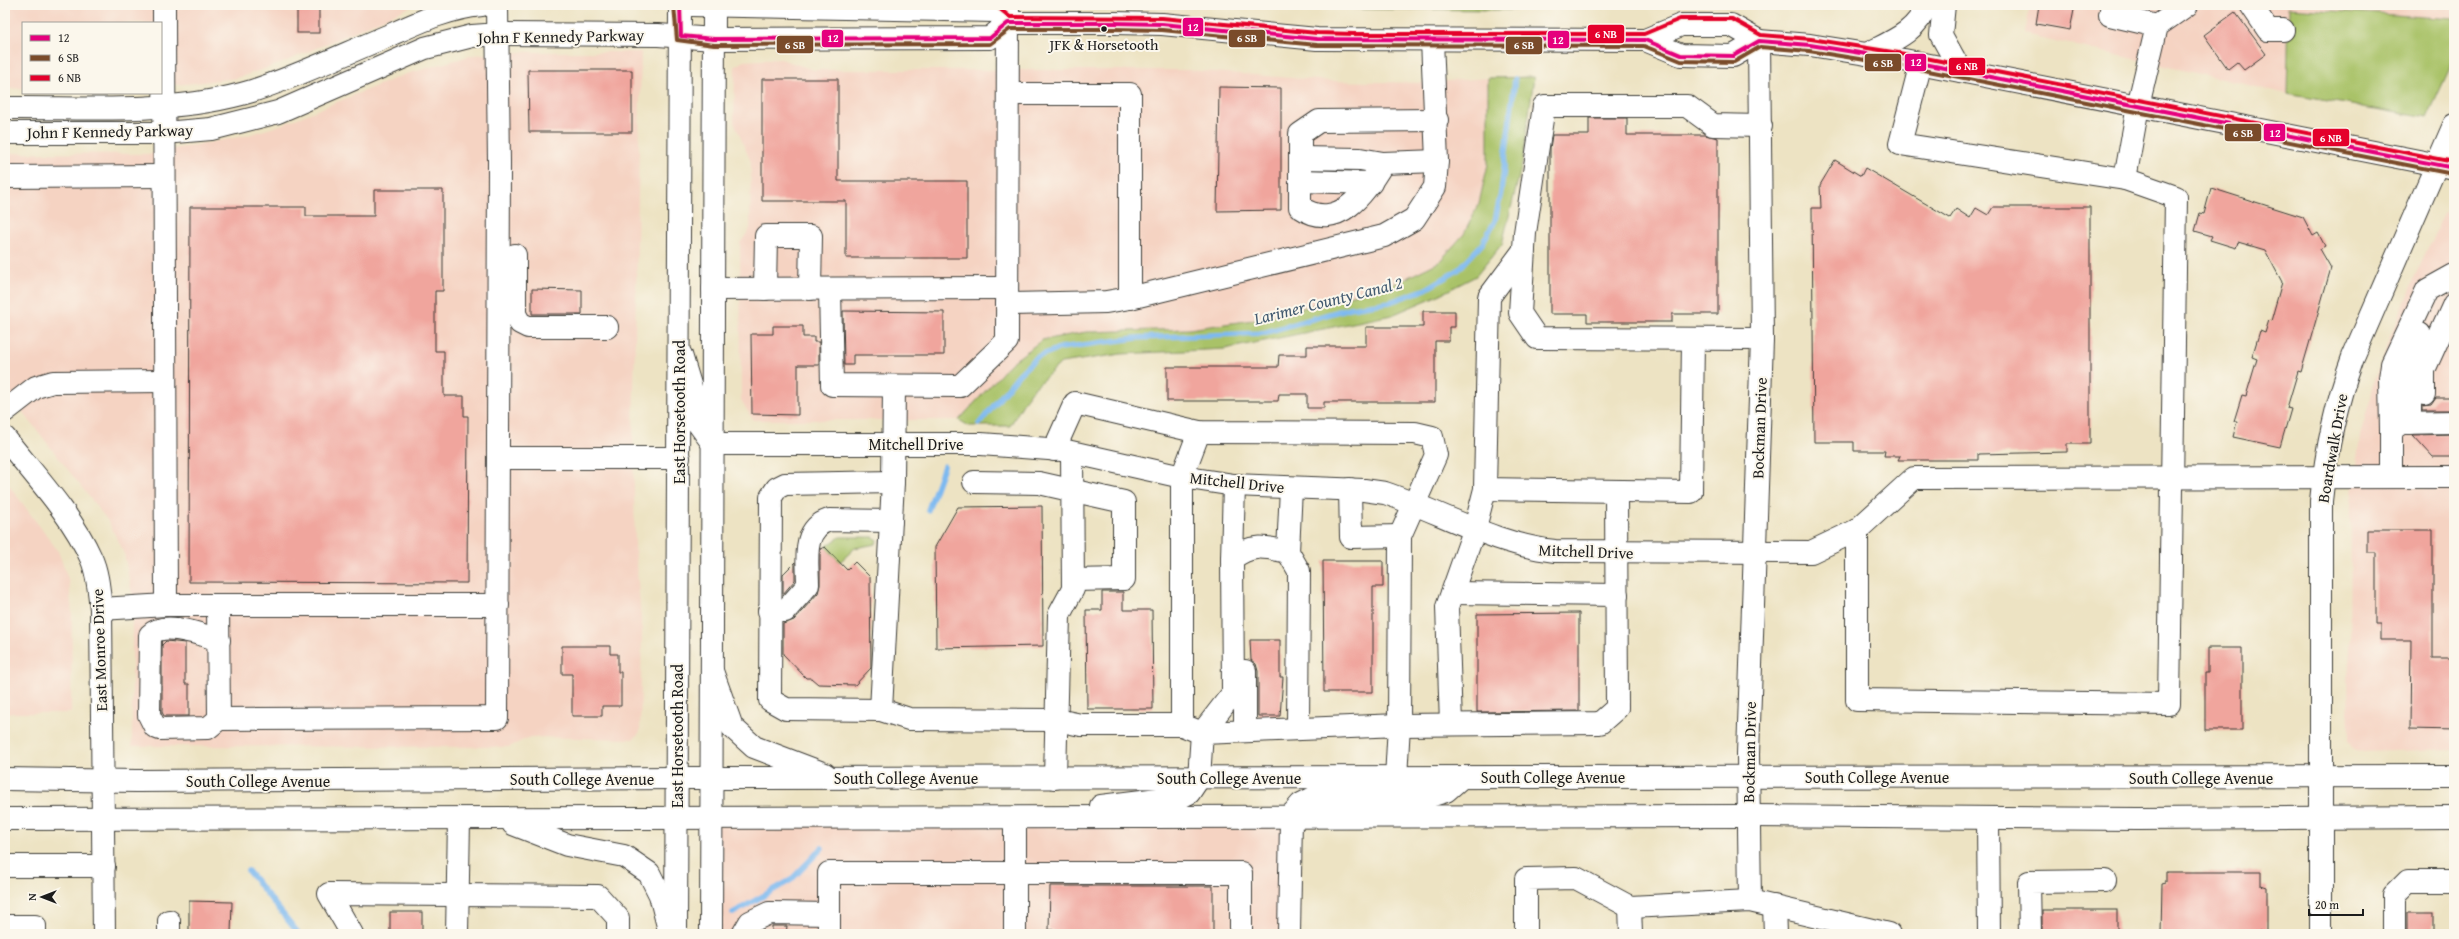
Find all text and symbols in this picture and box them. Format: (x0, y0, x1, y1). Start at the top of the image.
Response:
line badge: 12 (1182, 17, 1204, 37)
text: 12 (1187, 19, 1199, 35)
legend (22, 22, 162, 94)
street label: John F Kennedy Parkway (476, 23, 644, 49)
marker: JFK & Horsetooth (1099, 24, 1109, 34)
line badge: 6 NB (1587, 24, 1625, 44)
text: 6 NB (1595, 26, 1617, 42)
text: 12 (58, 29, 70, 46)
line badge: 12 (821, 29, 844, 48)
line badge: 6 SB (1228, 29, 1266, 48)
text: 12 (827, 30, 839, 46)
text: 6 SB (1237, 30, 1258, 46)
line badge: 12 (1547, 30, 1570, 49)
text: 12 (1552, 32, 1564, 48)
place label: JFK & Horsetooth (1048, 34, 1159, 55)
line badge: 6 SB (776, 35, 814, 54)
line badge: 6 SB (1505, 36, 1543, 55)
text: 6 SB (785, 37, 806, 53)
text: 6 SB (1514, 37, 1535, 53)
text: 6 SB (58, 49, 79, 66)
line badge: 6 SB (1864, 53, 1902, 72)
line badge: 12 (1904, 53, 1927, 72)
text: 12 (1910, 54, 1922, 70)
text: 6 SB (1873, 55, 1894, 71)
line badge: 6 NB (1948, 57, 1986, 76)
text: 6 NB (1956, 58, 1978, 74)
text: 6 NB (58, 69, 81, 86)
street label: John F Kennedy Parkway (25, 118, 193, 144)
line badge: 6 SB (2224, 123, 2262, 142)
line badge: 12 (2263, 123, 2286, 142)
text: 6 SB (2233, 125, 2254, 141)
text: 12 (2269, 125, 2281, 141)
line badge: 6 NB (2312, 128, 2350, 147)
text: 6 NB (2320, 130, 2342, 146)
water label: Larimer County Canal 2 (1250, 269, 1405, 331)
street label: East Horsetooth Road (667, 340, 691, 484)
street label: Bockman Drive (1745, 377, 1773, 479)
street label: Boardwalk Drive (2311, 392, 2353, 504)
street label: Mitchell Drive (868, 432, 964, 456)
street label: Mitchell Drive (1188, 465, 1286, 499)
street label: Mitchell Drive (1538, 537, 1634, 565)
street label: East Monroe Drive (85, 588, 113, 712)
street label: East Horsetooth Road (665, 664, 689, 808)
street label: Bockman Drive (1736, 701, 1762, 803)
street label: South College Avenue (1481, 765, 1625, 789)
street label: South College Avenue (1805, 765, 1949, 789)
street label: South College Avenue (834, 766, 978, 790)
street label: South College Avenue (1157, 766, 1301, 790)
street label: South College Avenue (2129, 766, 2273, 790)
street label: South College Avenue (510, 767, 654, 791)
street label: South College Avenue (186, 769, 330, 793)
north arrow (22, 877, 62, 917)
scale bar (2309, 891, 2363, 917)
text: N (24, 893, 40, 901)
text: 20 m (2315, 896, 2339, 913)

